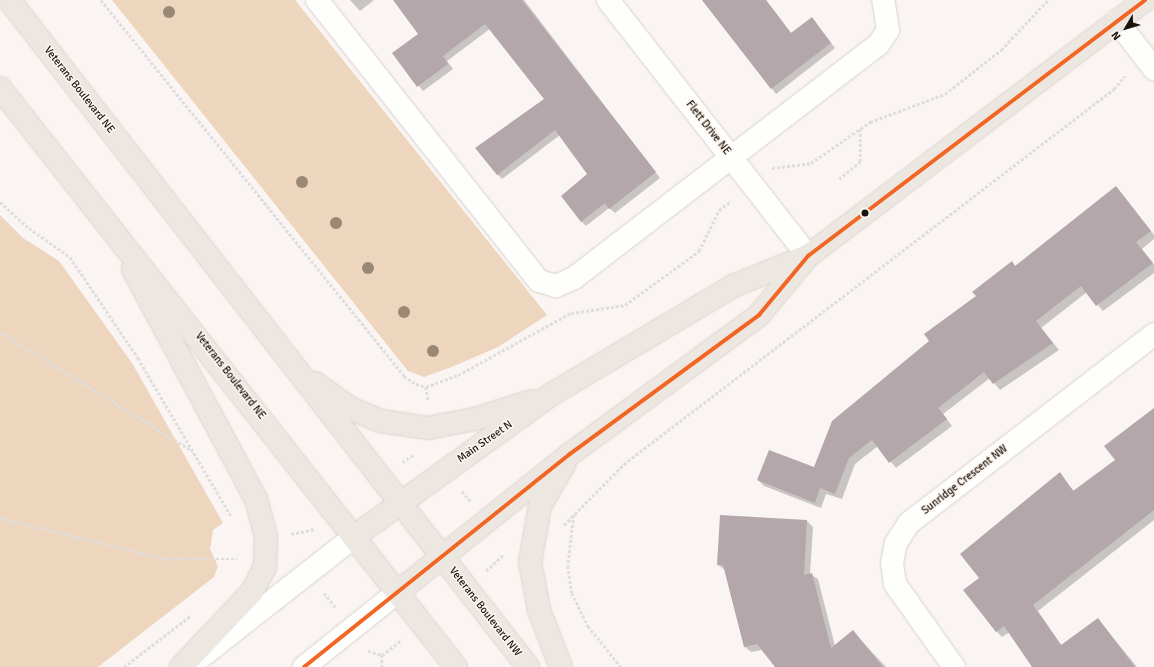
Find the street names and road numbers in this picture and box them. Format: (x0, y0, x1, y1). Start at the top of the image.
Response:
street label: Veterans Boulevard NE (41, 44, 117, 136)
street label: Flett Drive NE (683, 98, 733, 158)
street label: Veterans Boulevard NE (192, 330, 268, 422)
street label: Main Street N (455, 418, 515, 466)
street label: Sunridge Crescent NW (919, 442, 1011, 518)
street label: Veterans Boulevard NW (446, 565, 524, 659)

